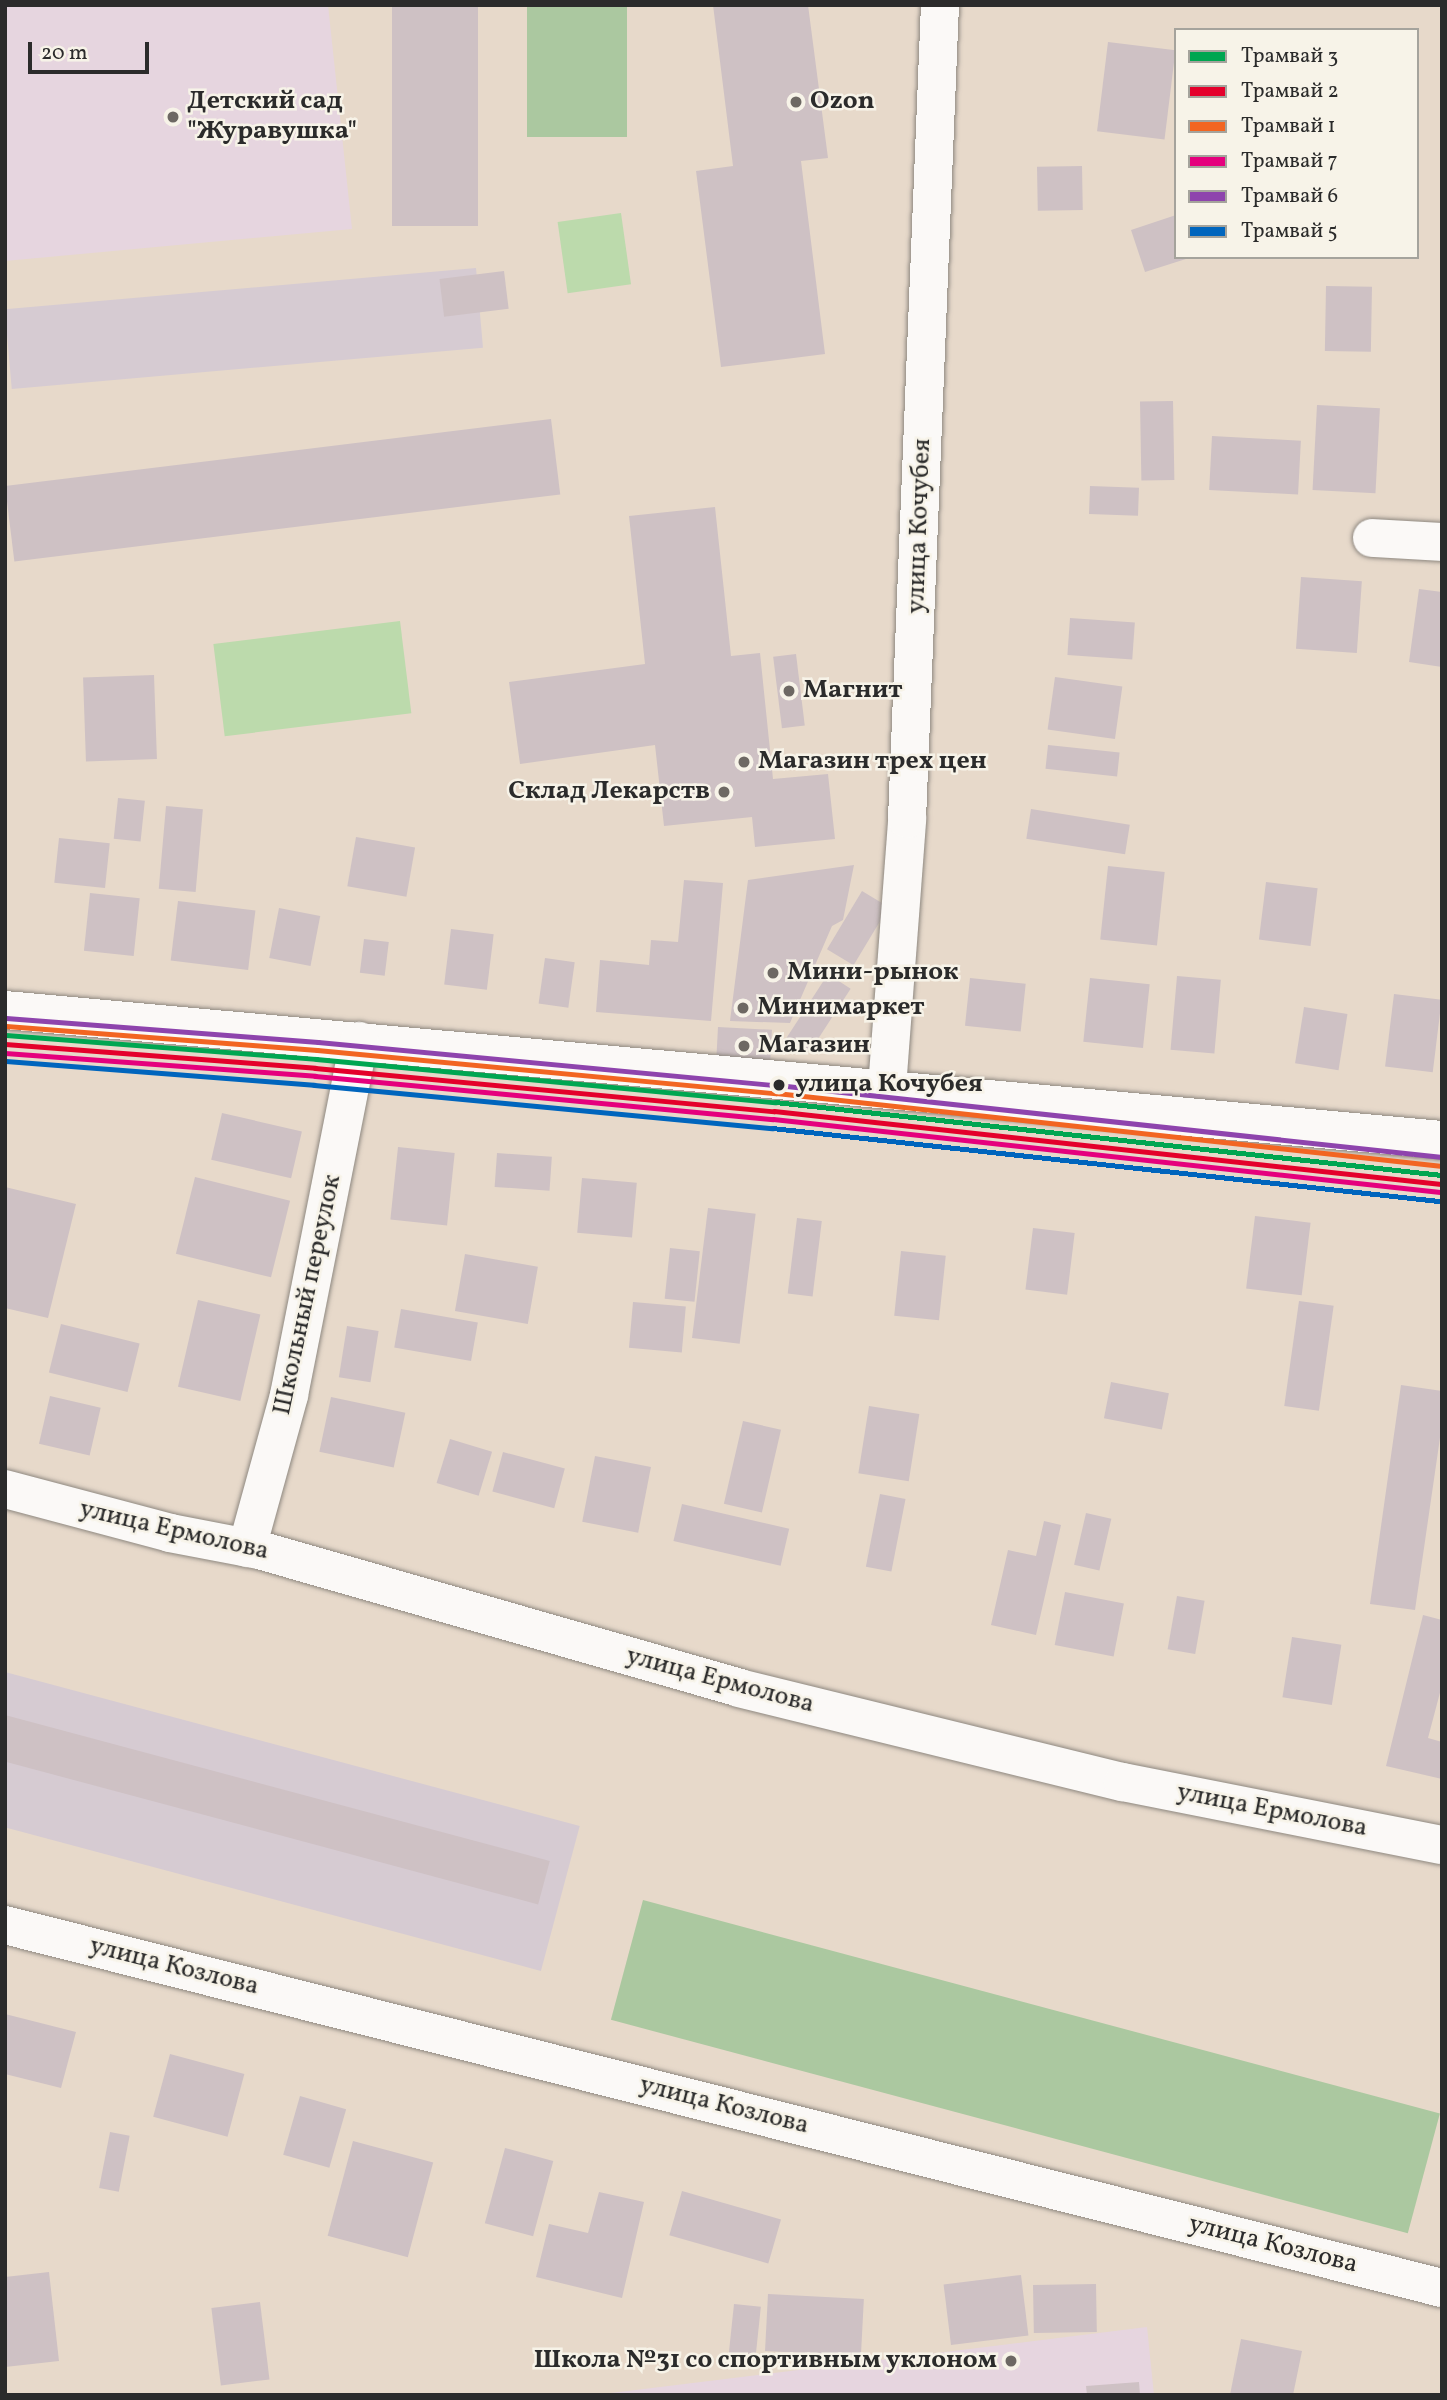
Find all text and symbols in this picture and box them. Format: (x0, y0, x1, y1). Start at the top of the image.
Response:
scale bar (32, 28, 152, 72)
legend (1174, 28, 1419, 259)
text: 20 m (41, 39, 87, 68)
text: Трамвай 3 (1241, 42, 1338, 71)
text: Трамвай 2 (1241, 77, 1339, 106)
place label: Детский сад "Журавушка" (187, 86, 357, 148)
place label: Ozon (810, 86, 875, 118)
marker: Ozon (788, 94, 804, 110)
marker: Детский сад "Журавушка" (165, 109, 181, 125)
text: Трамвай 1 (1241, 112, 1336, 141)
text: Трамвай 7 (1241, 147, 1338, 176)
text: Трамвай 6 (1241, 182, 1338, 211)
text: Трамвай 5 (1241, 217, 1338, 246)
street label: улица Кочубея (901, 438, 939, 614)
place label: Магнит (803, 675, 903, 707)
marker: Магнит (781, 683, 797, 699)
place label: Магазин трех цен (758, 746, 987, 778)
marker: Магазин трех цен (736, 754, 752, 770)
place label: Склад Лекарств (508, 776, 710, 808)
marker: Склад Лекарств (716, 784, 732, 800)
place label: Мини-рынок (787, 957, 959, 989)
marker: Мини-рынок (765, 965, 781, 981)
place label: Минимаркет (757, 992, 925, 1024)
marker: Минимаркет (735, 1000, 751, 1016)
place label: Магазин (758, 1030, 870, 1062)
marker: Магазин (736, 1038, 752, 1054)
place label: улица Кочубея (795, 1069, 983, 1101)
marker: улица Кочубея (769, 1075, 789, 1095)
street label: Школьный переулок (267, 1172, 349, 1418)
street label: улица Ермолова (76, 1494, 272, 1568)
street label: улица Ермолова (623, 1641, 817, 1721)
street label: улица Ермолова (1174, 1777, 1370, 1845)
street label: улица Козлова (86, 1931, 262, 2003)
street label: улица Козлова (636, 2070, 812, 2142)
street label: улица Козлова (1185, 2209, 1361, 2281)
place label: Школа №31 со спортивным уклоном (533, 2345, 997, 2377)
marker: Школа №31 со спортивным уклоном (1003, 2353, 1019, 2369)

